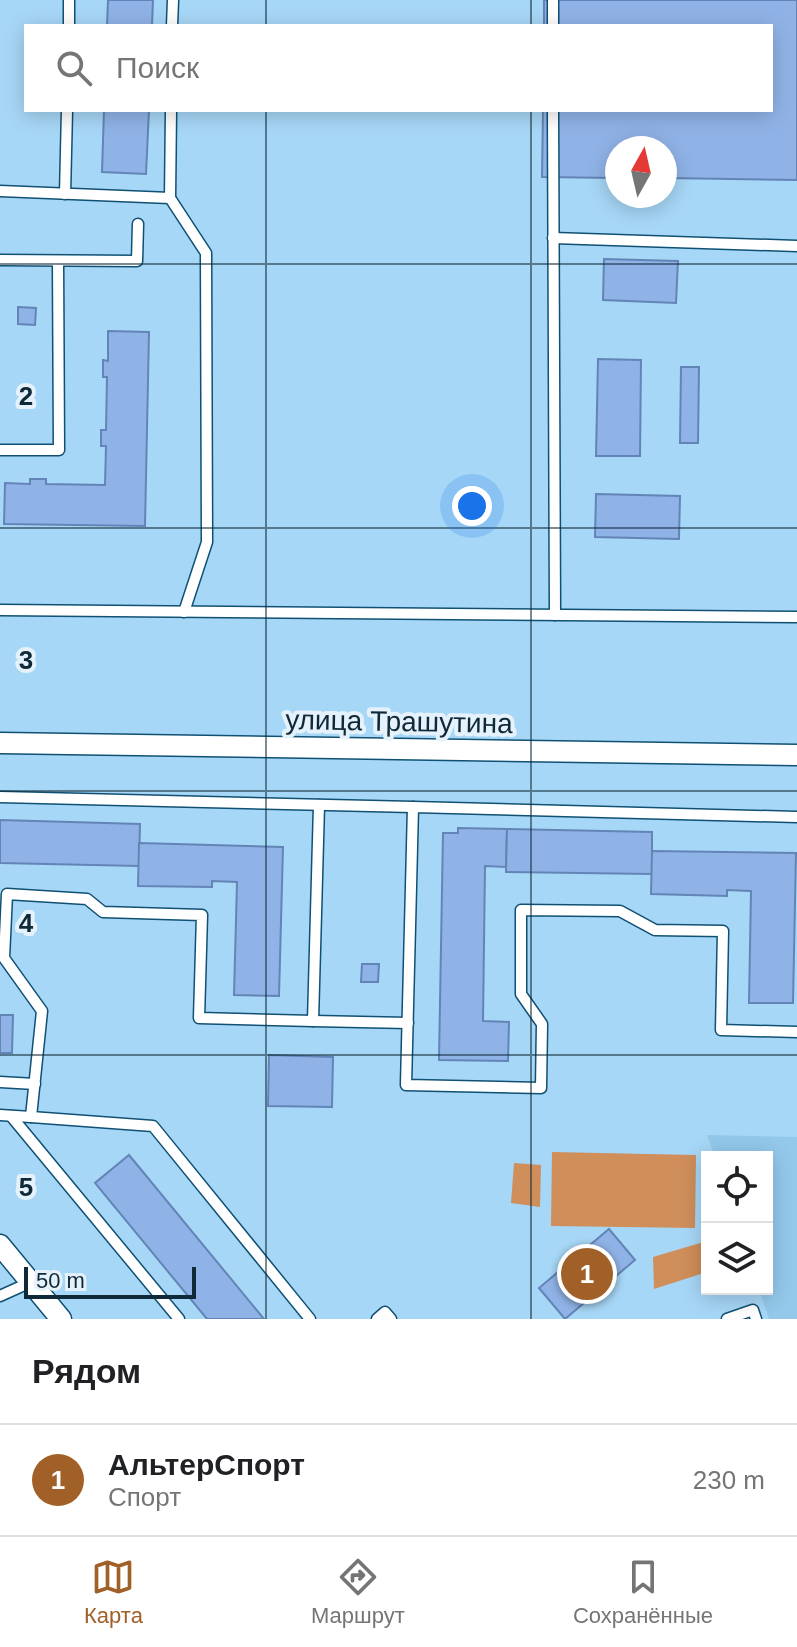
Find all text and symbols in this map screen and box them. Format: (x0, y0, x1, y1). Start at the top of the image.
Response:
search box (24, 24, 773, 112)
icon: search (52, 46, 96, 90)
text: Поиск (116, 51, 199, 84)
north arrow (605, 136, 677, 208)
text: 2 (19, 381, 33, 411)
your location (452, 486, 492, 526)
text: 3 (19, 645, 33, 675)
street label: улица Трашутина (285, 704, 513, 739)
text: 4 (19, 908, 34, 938)
map controls (701, 1151, 773, 1295)
button: locate (701, 1151, 773, 1223)
text: 5 (19, 1172, 33, 1202)
button: layers (701, 1223, 773, 1295)
pin: 1 (561, 1244, 613, 1304)
scale bar (24, 1263, 196, 1299)
text: 50 m (36, 1268, 85, 1293)
text: Рядом (32, 1352, 141, 1390)
text: АльтерСпорт (108, 1448, 305, 1481)
text: 1 (51, 1465, 65, 1495)
text: 230 m (693, 1465, 765, 1495)
text: Спорт (108, 1482, 181, 1512)
tab: Карта (84, 1555, 143, 1629)
tab: Маршрут (311, 1555, 405, 1629)
tab: Сохранённые (573, 1555, 713, 1629)

